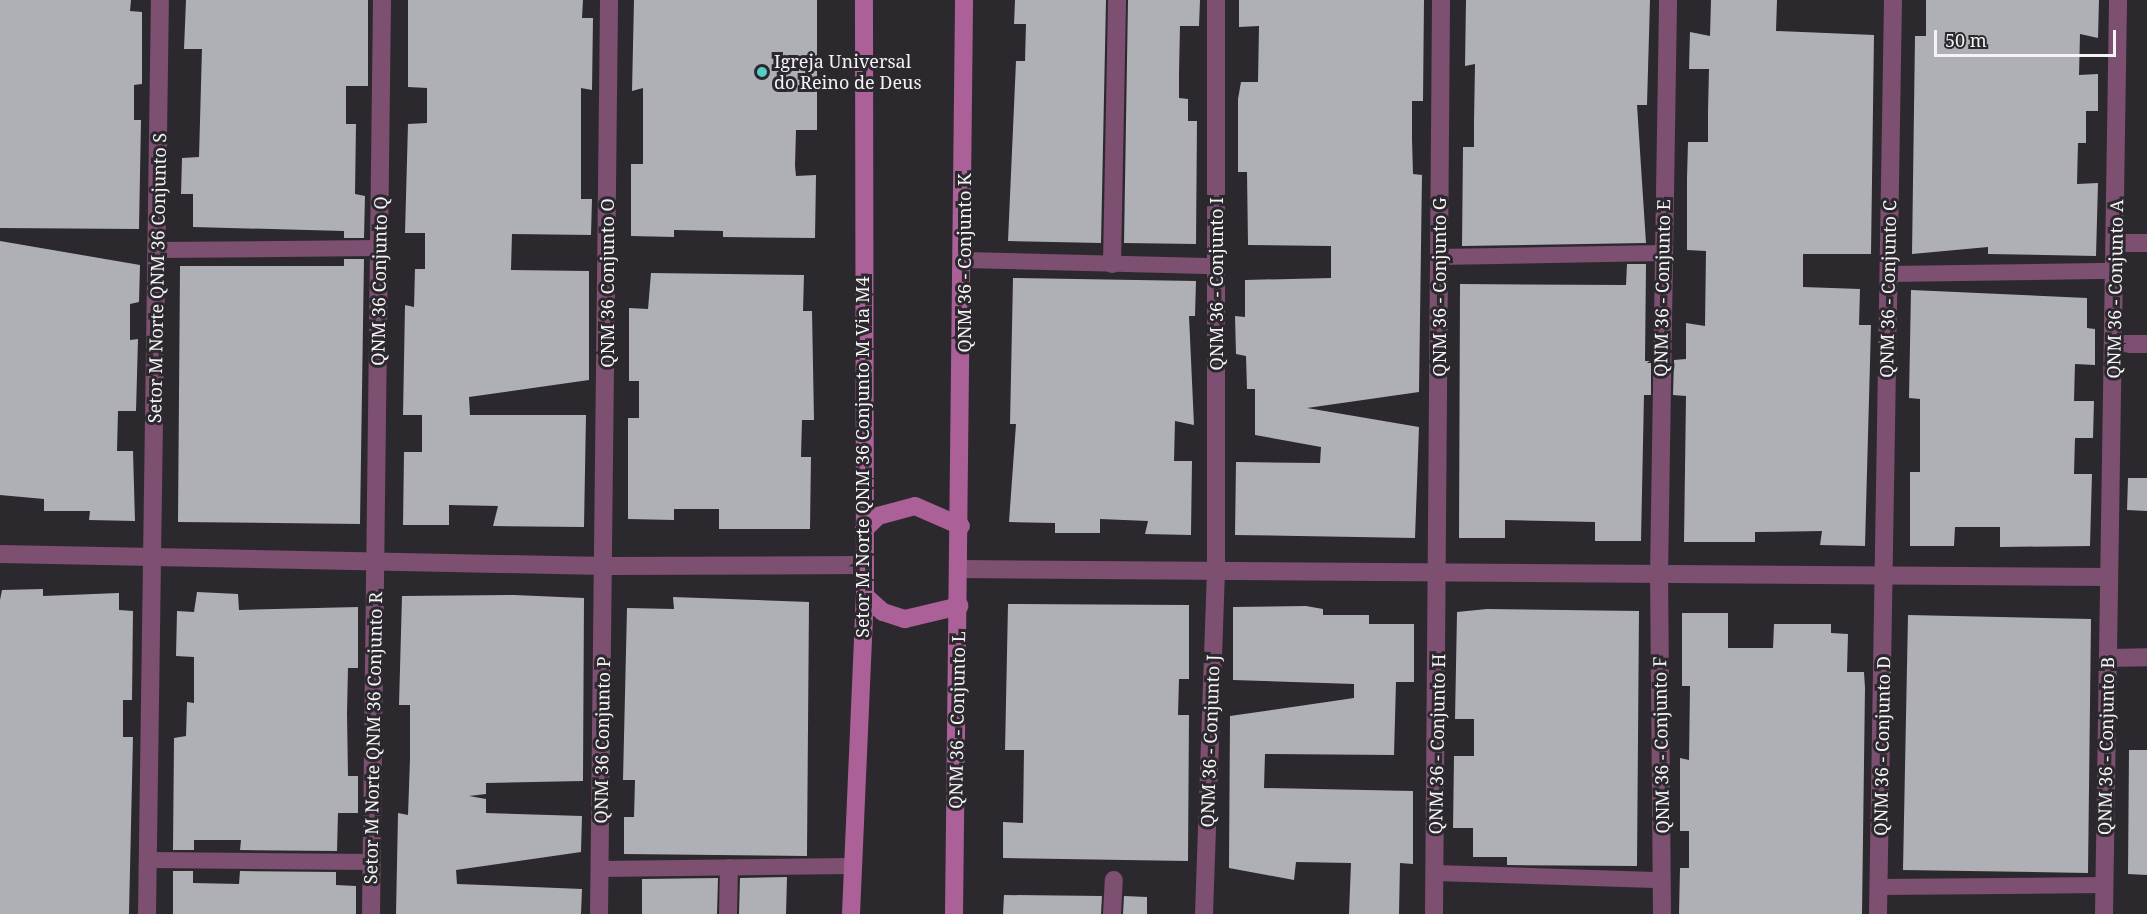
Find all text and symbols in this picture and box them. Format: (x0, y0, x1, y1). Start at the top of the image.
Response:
scale bar (1937, 18, 2118, 56)
text: 50 m (1945, 28, 1987, 52)
place label: Igreja Universal do Reino de Deus (774, 51, 922, 94)
marker: Igreja Universal do Reino de Deus (755, 65, 769, 79)
street label: Setor M Norte QNM 36 Conjunto S (144, 133, 170, 423)
street label: QNM 36 - Conjunto K (953, 173, 975, 353)
street label: QNM 36 Conjunto Q (367, 196, 391, 366)
street label: QNM 36 - Conjunto I (1205, 197, 1227, 371)
street label: QNM 36 - Conjunto G (1428, 197, 1450, 377)
street label: QNM 36 Conjunto O (596, 198, 618, 368)
street label: QNM 36 - Conjunto E (1650, 199, 1674, 377)
street label: QNM 36 - Conjunto A (2103, 199, 2127, 379)
street label: QNM 36 - Conjunto C (1876, 200, 1900, 378)
street label: Setor M Norte QNM 36 Conjunto M Via M4 (851, 276, 873, 638)
street label: Setor M Norte QNM 36 Conjunto R (360, 592, 386, 884)
street label: QNM 36 - Conjunto L (945, 631, 969, 809)
street label: QNM 36 - Conjunto H (1425, 653, 1449, 835)
street label: QNM 36 - Conjunto J (1196, 654, 1224, 828)
street label: QNM 36 Conjunto P (590, 656, 614, 824)
street label: QNM 36 - Conjunto F (1649, 656, 1673, 834)
street label: QNM 36 - Conjunto D (1870, 656, 1894, 836)
street label: QNM 36 - Conjunto B (2094, 657, 2118, 835)

